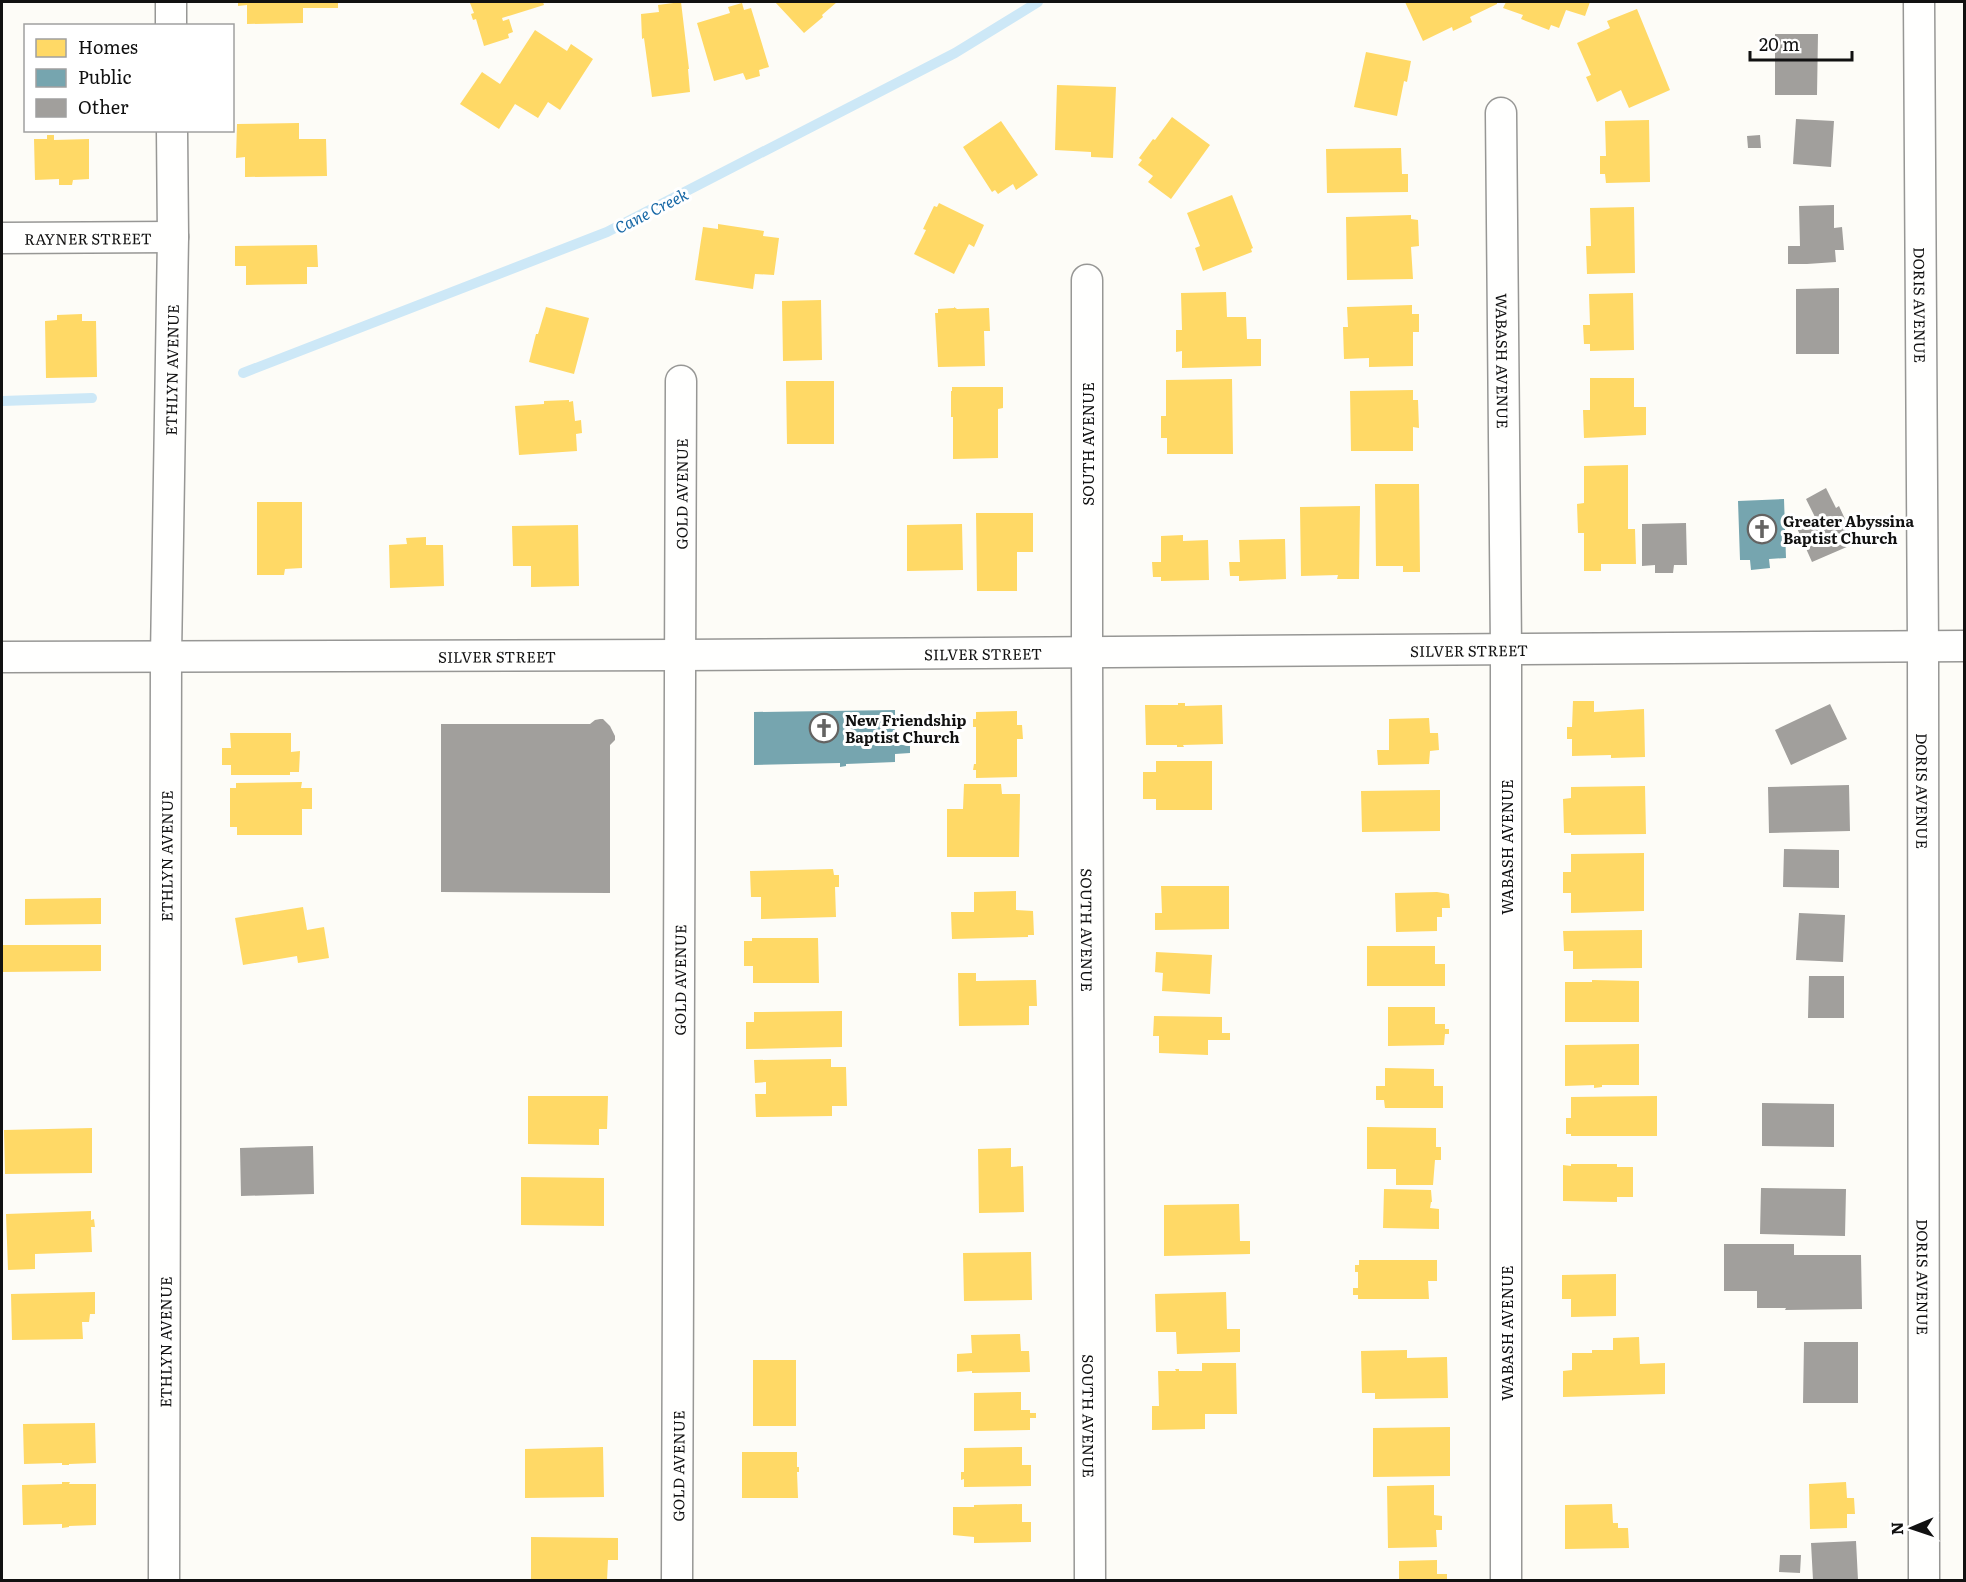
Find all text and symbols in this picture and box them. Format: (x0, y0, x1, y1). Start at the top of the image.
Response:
legend (24, 24, 234, 132)
scale bar (1750, 24, 1852, 62)
text: 20 m (1759, 30, 1800, 57)
text: Homes (78, 33, 138, 60)
text: Public (78, 63, 132, 90)
text: Other (78, 93, 129, 120)
water label: Cane Creek (610, 181, 692, 239)
street label: RAYNER STREET (24, 226, 152, 249)
street label: DORIS AVENUE (1909, 247, 1933, 363)
street label: WABASH AVENUE (1491, 293, 1515, 429)
street label: ETHLYN AVENUE (158, 304, 183, 436)
street label: SOUTH AVENUE (1076, 382, 1099, 506)
street label: GOLD AVENUE (669, 438, 692, 550)
place label: Greater Abyssina Baptist Church (1783, 509, 1915, 549)
church icon: Greater Abyssina Baptist Church (1746, 513, 1778, 545)
street label: SILVER STREET (1410, 638, 1528, 661)
street label: SILVER STREET (924, 641, 1042, 665)
street label: SILVER STREET (438, 644, 556, 667)
place label: New Friendship Baptist Church (845, 708, 967, 748)
church icon: New Friendship Baptist Church (808, 712, 840, 744)
street label: DORIS AVENUE (1912, 733, 1935, 849)
street label: WABASH AVENUE (1495, 779, 1518, 915)
street label: ETHLYN AVENUE (154, 790, 177, 922)
street label: SOUTH AVENUE (1076, 868, 1100, 992)
street label: GOLD AVENUE (667, 924, 691, 1036)
street label: DORIS AVENUE (1912, 1219, 1935, 1335)
street label: WABASH AVENUE (1495, 1265, 1518, 1401)
street label: ETHLYN AVENUE (153, 1276, 176, 1408)
street label: SOUTH AVENUE (1078, 1354, 1101, 1478)
street label: GOLD AVENUE (666, 1410, 689, 1522)
north arrow (1882, 1498, 1942, 1558)
text: N (1884, 1521, 1908, 1536)

